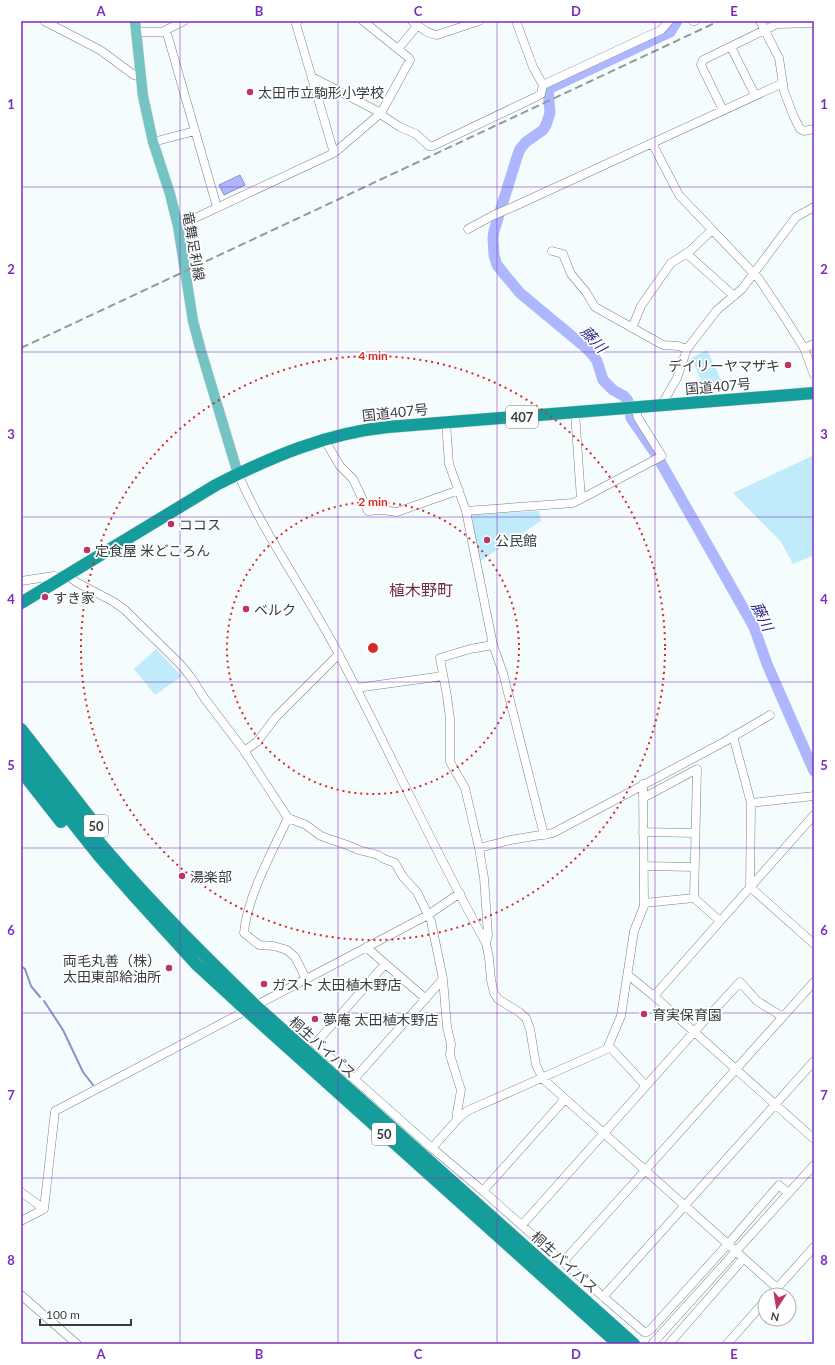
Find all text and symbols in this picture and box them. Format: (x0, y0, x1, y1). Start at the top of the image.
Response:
text: A (95, 3, 106, 19)
text: B (255, 3, 264, 19)
text: C (414, 3, 423, 19)
text: D (571, 3, 581, 19)
text: E (730, 3, 738, 19)
place label: 太田市立駒形小学校 (258, 84, 384, 101)
marker: 太田市立駒形小学校 (245, 87, 255, 97)
text: 1 (7, 96, 15, 112)
text: 1 (820, 96, 828, 112)
street label: 竜舞足利線 (180, 210, 208, 282)
text: 2 (7, 261, 15, 277)
text: 2 (820, 261, 828, 277)
water label: 藤川 (577, 322, 612, 358)
text: 4 min (358, 348, 388, 363)
place label: デイリーヤマザキ (668, 357, 780, 374)
marker: デイリーヤマザキ (783, 360, 793, 370)
street label: 国道407号 (684, 375, 752, 397)
street label: 国道407号 (361, 400, 429, 424)
road number: 407 (506, 406, 538, 428)
text: 3 (7, 426, 15, 442)
text: 3 (820, 426, 828, 442)
text: 2 min (358, 494, 388, 509)
place label: ココス (179, 516, 221, 533)
marker: ココス (166, 519, 176, 529)
place label: 公民館 (495, 532, 537, 549)
marker: 公民館 (482, 535, 492, 545)
place label: 定食屋 米どころん (95, 542, 210, 559)
marker: 定食屋 米どころん (82, 545, 92, 555)
district label: 植木野町 (389, 580, 453, 599)
place label: すき家 (53, 589, 95, 606)
text: 4 (7, 591, 15, 607)
text: 4 (820, 591, 828, 607)
marker: すき家 (40, 592, 50, 602)
water label: 藤川 (748, 599, 779, 635)
place label: ベルク (254, 601, 296, 618)
marker: ベルク (241, 604, 251, 614)
centre of rings (366, 641, 380, 655)
text: 5 (7, 757, 15, 773)
text: 5 (820, 757, 828, 773)
road number: 50 (84, 815, 108, 837)
place label: 湯楽部 (190, 868, 232, 885)
marker: 湯楽部 (177, 871, 187, 881)
text: 6 (7, 922, 15, 938)
text: 6 (820, 922, 828, 938)
place label: 両毛丸善（株） 太田東部給油所 (63, 952, 161, 985)
marker: 両毛丸善（株） 太田東部給油所 (164, 963, 174, 973)
place label: ガスト 太田植木野店 (272, 976, 402, 993)
marker: ガスト 太田植木野店 (259, 979, 269, 989)
place label: 育実保育園 (652, 1006, 722, 1023)
marker: 育実保育園 (639, 1009, 649, 1019)
place label: 夢庵 太田植木野店 (323, 1011, 439, 1028)
street label: 桐生バイパス (286, 1013, 360, 1081)
marker: 夢庵 太田植木野店 (310, 1014, 320, 1024)
text: 7 (7, 1087, 15, 1103)
text: 7 (820, 1087, 828, 1103)
road number: 50 (372, 1123, 396, 1145)
street label: 桐生バイパス (528, 1228, 602, 1296)
text: 8 (7, 1252, 15, 1268)
text: 8 (820, 1252, 828, 1268)
north arrow (757, 1287, 797, 1327)
scale bar (40, 1301, 131, 1327)
text: 100 m (46, 1307, 80, 1322)
text: N (769, 1310, 780, 1325)
text: A (95, 1346, 106, 1362)
text: B (255, 1346, 264, 1362)
text: C (414, 1346, 423, 1362)
text: D (571, 1346, 581, 1362)
text: E (730, 1346, 738, 1362)

